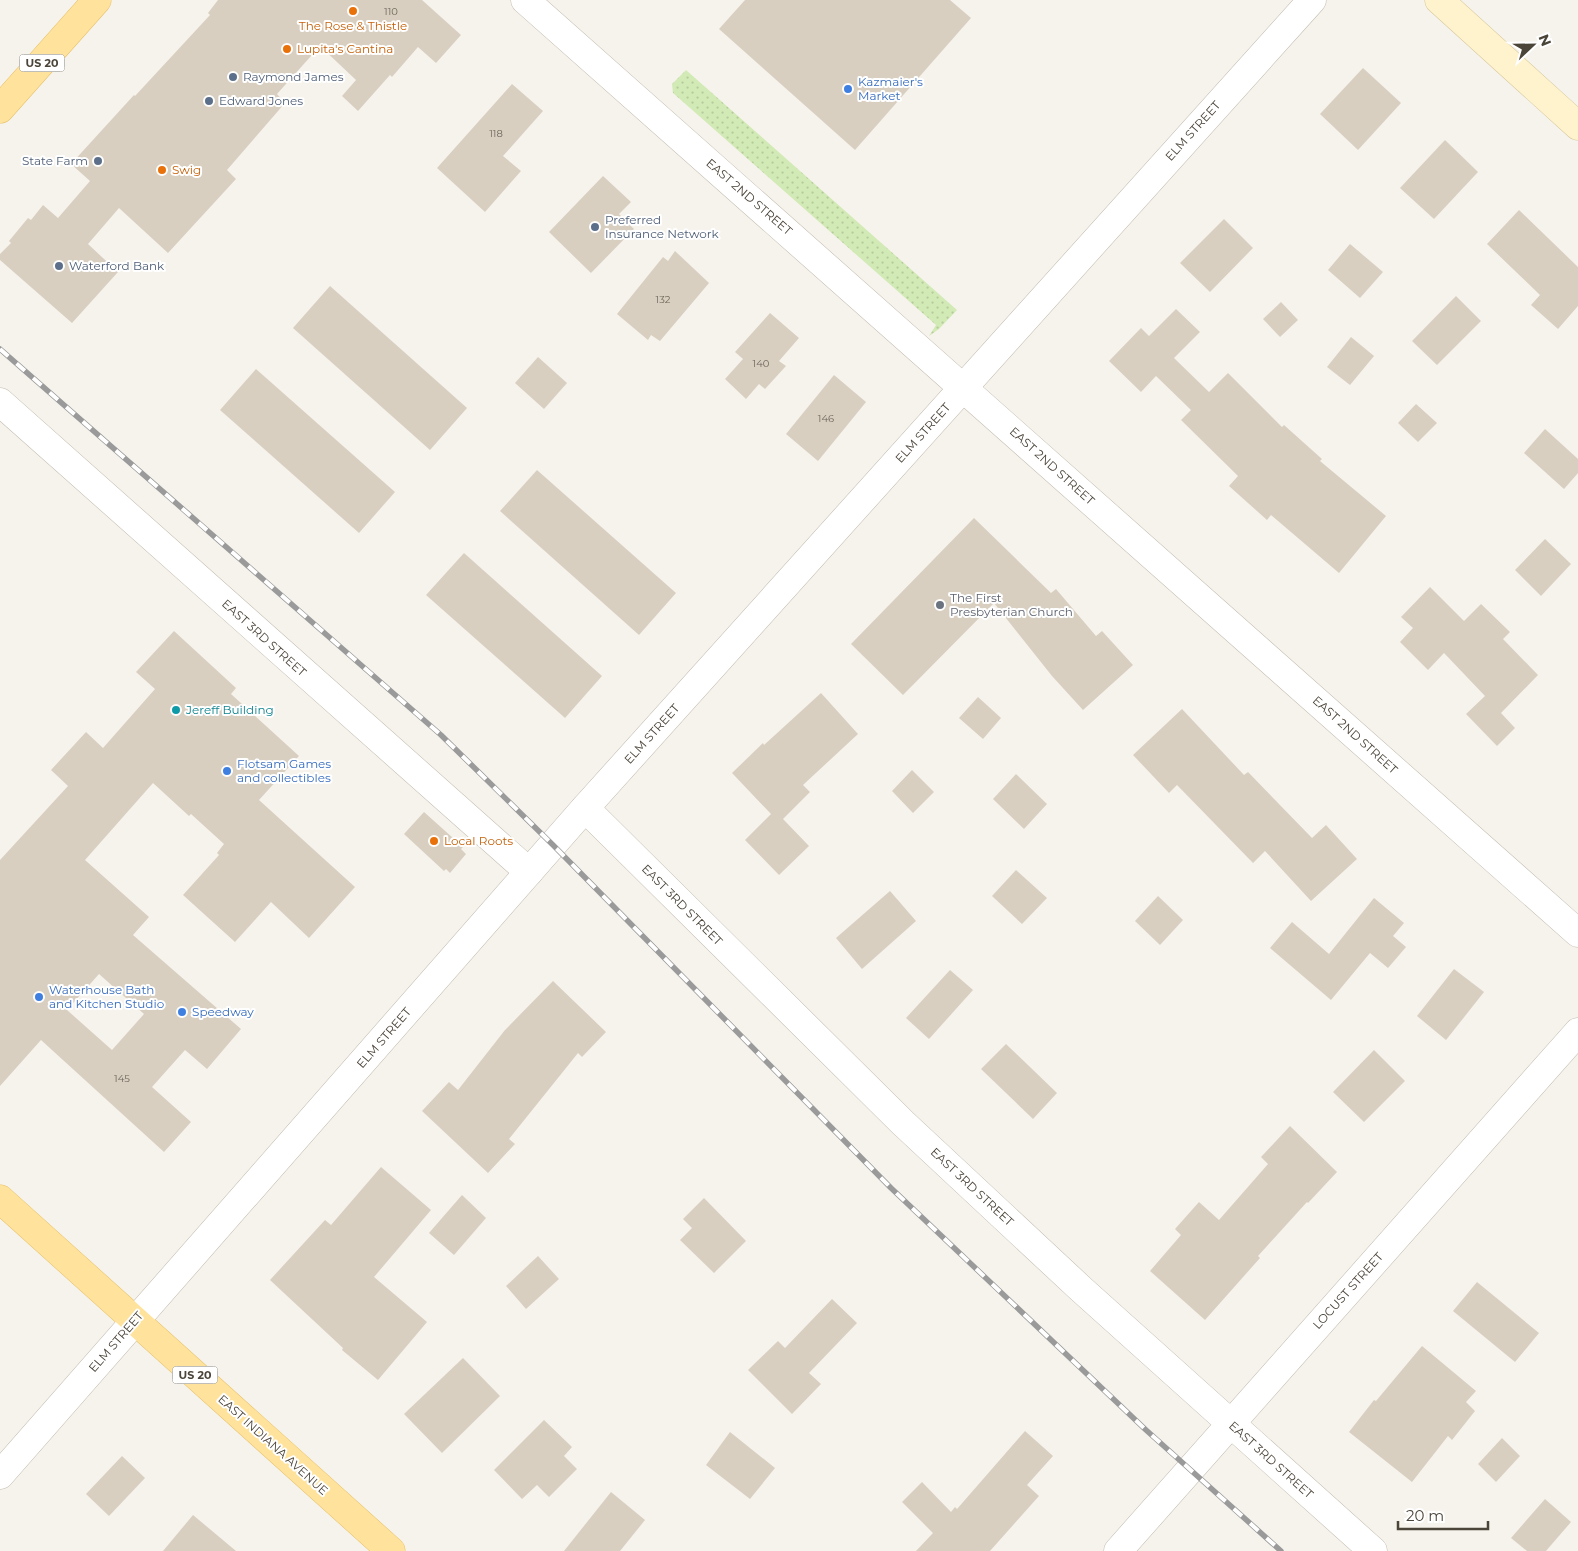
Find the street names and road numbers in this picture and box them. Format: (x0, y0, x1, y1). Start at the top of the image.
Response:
road number: US 20 (20, 54, 64, 72)
street label: ELM STREET (1162, 98, 1224, 164)
street label: EAST 2ND STREET (703, 155, 796, 238)
street label: ELM STREET (892, 400, 954, 466)
street label: EAST 2ND STREET (1007, 423, 1098, 508)
street label: EAST 3RD STREET (219, 596, 310, 679)
street label: EAST 2ND STREET (1310, 692, 1401, 777)
street label: ELM STREET (621, 701, 683, 767)
street label: EAST 3RD STREET (639, 861, 726, 948)
street label: ELM STREET (353, 1004, 414, 1071)
street label: EAST 3RD STREET (928, 1144, 1017, 1229)
street label: LOCUST STREET (1309, 1249, 1386, 1332)
street label: ELM STREET (85, 1308, 146, 1375)
road number: US 20 (172, 1366, 218, 1384)
street label: EAST INDIANA AVENUE (215, 1391, 331, 1498)
street label: EAST 3RD STREET (1226, 1418, 1317, 1501)

